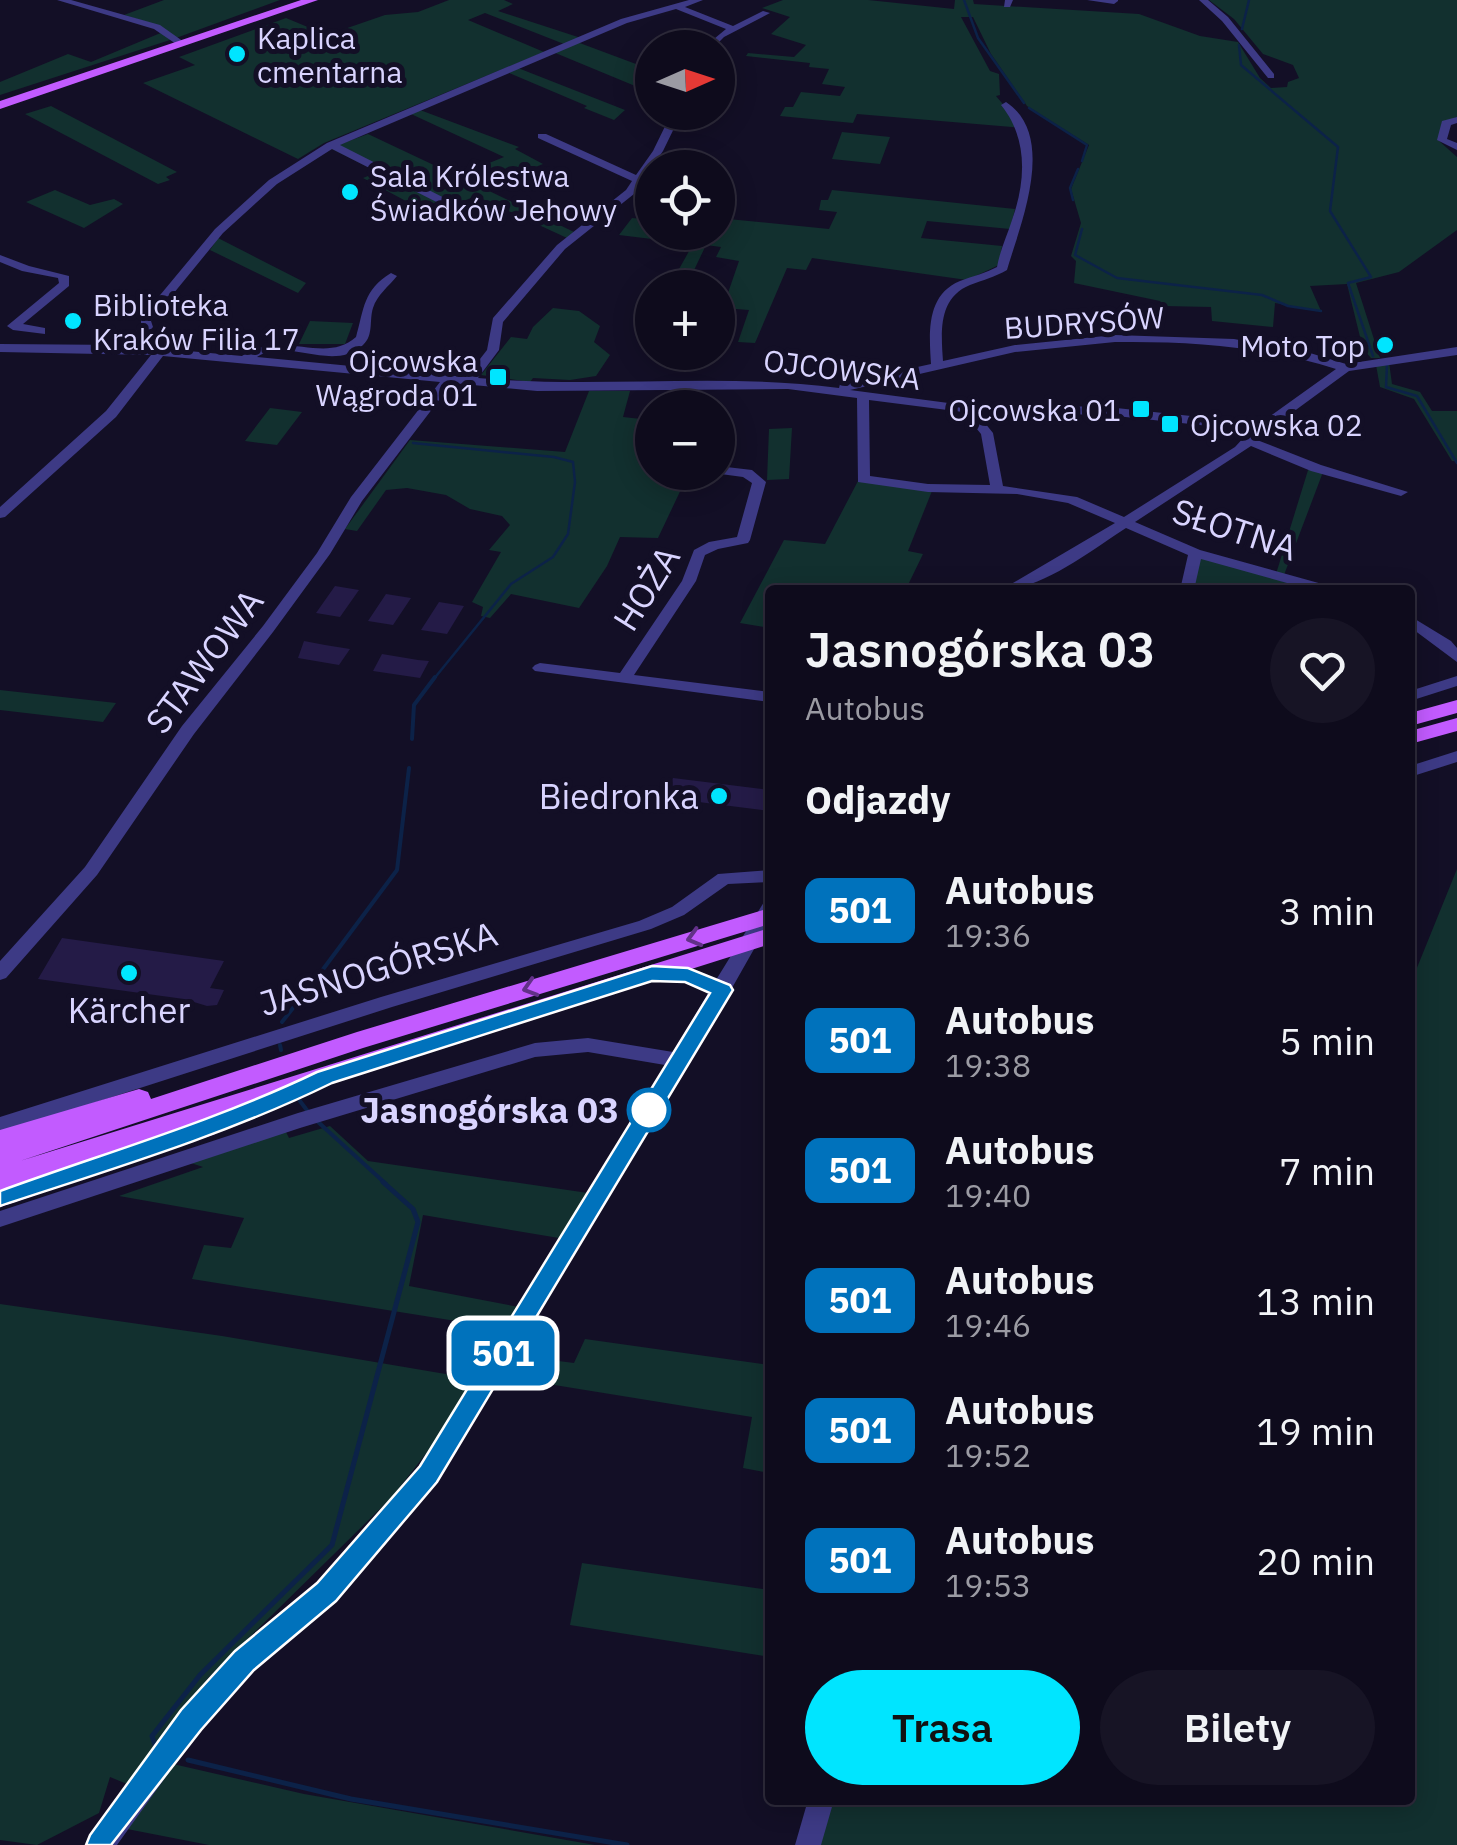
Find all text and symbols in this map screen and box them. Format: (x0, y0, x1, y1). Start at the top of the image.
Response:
place label: Kaplica cmentarna (257, 18, 402, 91)
north arrow (635, 30, 735, 130)
map controls (635, 30, 735, 490)
marker: Kaplica cmentarna (226, 43, 248, 65)
button: locate (635, 150, 735, 250)
place label: Sala Królestwa Świadków Jehowy (370, 156, 617, 229)
marker: Sala Królestwa Świadków Jehowy (339, 181, 361, 203)
button: + (635, 270, 735, 370)
place label: Biblioteka Kraków Filia 17 (93, 285, 300, 358)
street label: BUDRYSÓW (1002, 297, 1166, 347)
marker: Biblioteka Kraków Filia 17 (62, 310, 84, 332)
place label: Moto Top (1240, 326, 1365, 365)
marker: Moto Top (1374, 334, 1396, 356)
street label: OJCOWSKA (761, 340, 923, 398)
place label: Ojcowska Wągroda 01 (316, 341, 478, 414)
marker: Ojcowska Wągroda 01 (487, 366, 509, 388)
button: − (635, 390, 735, 490)
place label: Ojcowska 01 (948, 390, 1121, 429)
marker: Ojcowska 01 (1130, 398, 1152, 420)
place label: Ojcowska 02 (1190, 405, 1363, 444)
marker: Ojcowska 02 (1159, 413, 1181, 435)
street label: SŁOTNA (1167, 487, 1303, 571)
street label: HOŻA (602, 537, 690, 639)
street label: STAWOWA (135, 580, 273, 742)
text: Jasnogórska 03 (805, 618, 1156, 680)
button: heart (1270, 618, 1375, 723)
text: Autobus (805, 687, 925, 729)
place label: Biedronka (539, 773, 699, 819)
text: Odjazdy (805, 775, 950, 824)
marker: Biedronka (708, 785, 730, 807)
text: Autobus (945, 865, 1094, 914)
text: 3 min (1279, 886, 1375, 935)
text: 501 (828, 887, 892, 933)
street label: JASNOGÓRSKA (253, 910, 503, 1026)
text: 19:36 (945, 914, 1031, 956)
one-way arrow (686, 926, 703, 947)
marker: Kärcher (118, 962, 140, 984)
one-way arrow (522, 976, 539, 996)
place label: Kärcher (68, 987, 190, 1033)
text: Autobus (945, 995, 1094, 1044)
text: 5 min (1279, 1016, 1375, 1065)
text: 501 (828, 1017, 892, 1063)
text: 19:38 (945, 1044, 1031, 1086)
place label: Jasnogórska 03 (360, 1087, 619, 1133)
marker: Jasnogórska 03 (628, 1089, 670, 1131)
text: Autobus (945, 1125, 1094, 1174)
text: 7 min (1279, 1146, 1375, 1195)
text: 501 (828, 1147, 892, 1193)
text: 19:40 (945, 1174, 1031, 1216)
text: Autobus (945, 1255, 1094, 1304)
text: 13 min (1256, 1276, 1375, 1325)
text: 501 (828, 1277, 892, 1323)
text: 19:46 (945, 1304, 1031, 1346)
line badge: 501 (446, 1320, 560, 1386)
text: 501 (471, 1330, 535, 1376)
text: Autobus (945, 1385, 1094, 1434)
text: 19 min (1256, 1406, 1375, 1455)
text: 501 (828, 1407, 892, 1453)
text: 19:52 (945, 1434, 1031, 1476)
text: Autobus (945, 1515, 1094, 1564)
text: 20 min (1256, 1536, 1375, 1585)
text: 501 (828, 1537, 892, 1583)
text: 19:53 (945, 1564, 1031, 1606)
button: Trasa (805, 1670, 1080, 1785)
button: Bilety (1100, 1670, 1375, 1785)

